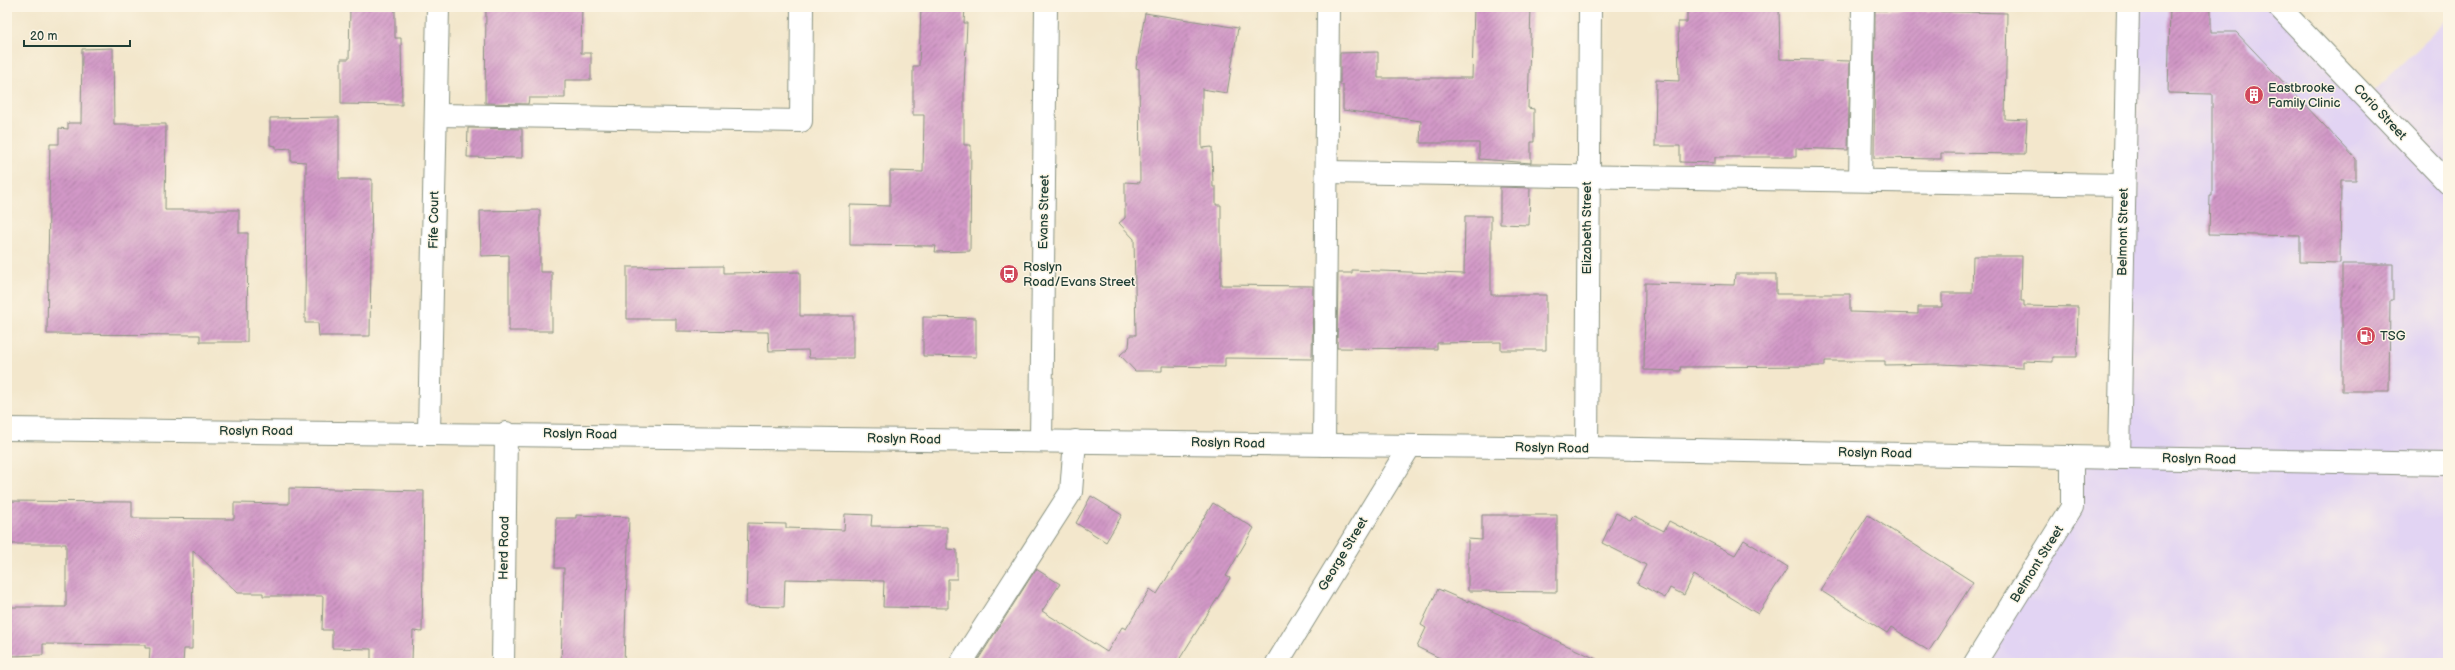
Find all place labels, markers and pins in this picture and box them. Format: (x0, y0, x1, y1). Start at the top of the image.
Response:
place label: Eastbrooke Family Clinic (2268, 80, 2341, 111)
building icon: Eastbrooke Family Clinic (2243, 84, 2265, 106)
place label: Roslyn Road/Evans Street (1023, 259, 1135, 290)
bus stop icon: Roslyn Road/Evans Street (998, 263, 1020, 285)
fuel station icon: TSG (2355, 325, 2377, 347)
place label: TSG (2380, 328, 2406, 344)

